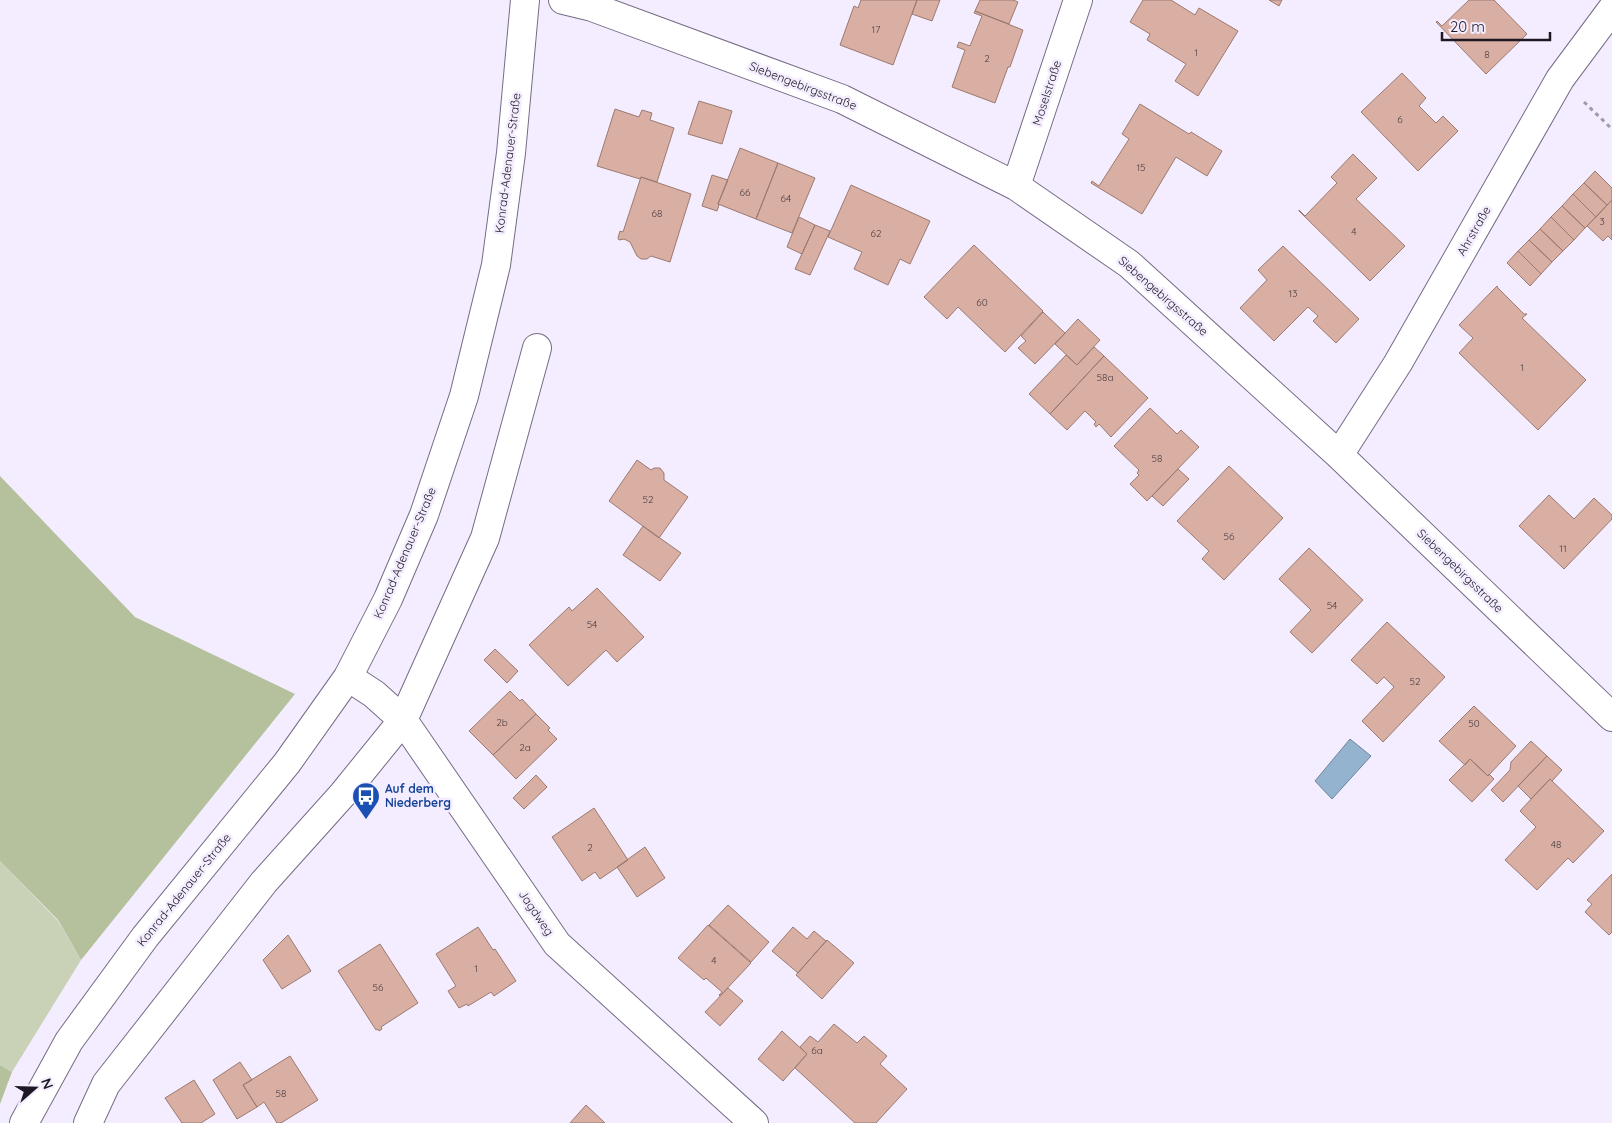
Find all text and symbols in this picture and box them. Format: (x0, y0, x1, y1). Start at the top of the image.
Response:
scale bar (1442, 10, 1550, 42)
text: 20 m (1450, 17, 1485, 36)
house number: 17 (872, 23, 880, 36)
house number: 1 (1194, 46, 1198, 59)
house number: 8 (1484, 48, 1490, 61)
house number: 2 (984, 52, 990, 65)
street label: Siebengebirgsstraße (747, 58, 859, 113)
street label: Moselstraße (1029, 58, 1064, 127)
street label: Konrad-Adenauer-Straße (491, 92, 524, 234)
house number: 6 (1397, 113, 1403, 126)
house number: 15 (1136, 161, 1146, 174)
house number: 66 (740, 186, 751, 199)
house number: 64 (781, 192, 791, 205)
street label: Ahrstraße (1453, 203, 1494, 258)
house number: 68 (652, 207, 662, 220)
house number: 3 (1599, 215, 1605, 228)
house number: 4 (1351, 225, 1357, 238)
house number: 62 (871, 227, 882, 240)
street label: Siebengebirgsstraße (1115, 253, 1211, 339)
house number: 13 (1289, 287, 1297, 300)
house number: 60 (976, 296, 988, 309)
house number: 1 (1520, 361, 1524, 374)
house number: 58a (1097, 371, 1113, 384)
house number: 58 (1152, 452, 1162, 465)
street label: Konrad-Adenauer-Straße (370, 485, 439, 621)
house number: 52 (643, 493, 654, 506)
street label: Siebengebirgsstraße (1414, 526, 1507, 616)
house number: 56 (1224, 530, 1235, 543)
house number: 11 (1559, 542, 1567, 555)
house number: 54 (1327, 599, 1337, 612)
house number: 54 (587, 618, 597, 631)
house number: 52 (1410, 675, 1421, 688)
house number: 2b (496, 716, 508, 729)
house number: 50 (1468, 717, 1480, 730)
house number: 2a (519, 741, 531, 754)
bus stop icon: Auf dem Niederberg (351, 781, 381, 820)
place label: Auf dem Niederberg (385, 781, 451, 810)
street label: Konrad-Adenauer-Straße (133, 830, 234, 949)
house number: 48 (1551, 838, 1561, 851)
house number: 2 (587, 841, 593, 854)
street label: Jagdweg (516, 887, 557, 938)
house number: 4 (711, 954, 717, 967)
house number: 1 (474, 962, 478, 975)
house number: 56 (373, 981, 384, 994)
house number: 6a (811, 1044, 823, 1057)
north arrow (10, 1063, 60, 1113)
text: N (37, 1076, 57, 1091)
house number: 58 (276, 1087, 286, 1100)

